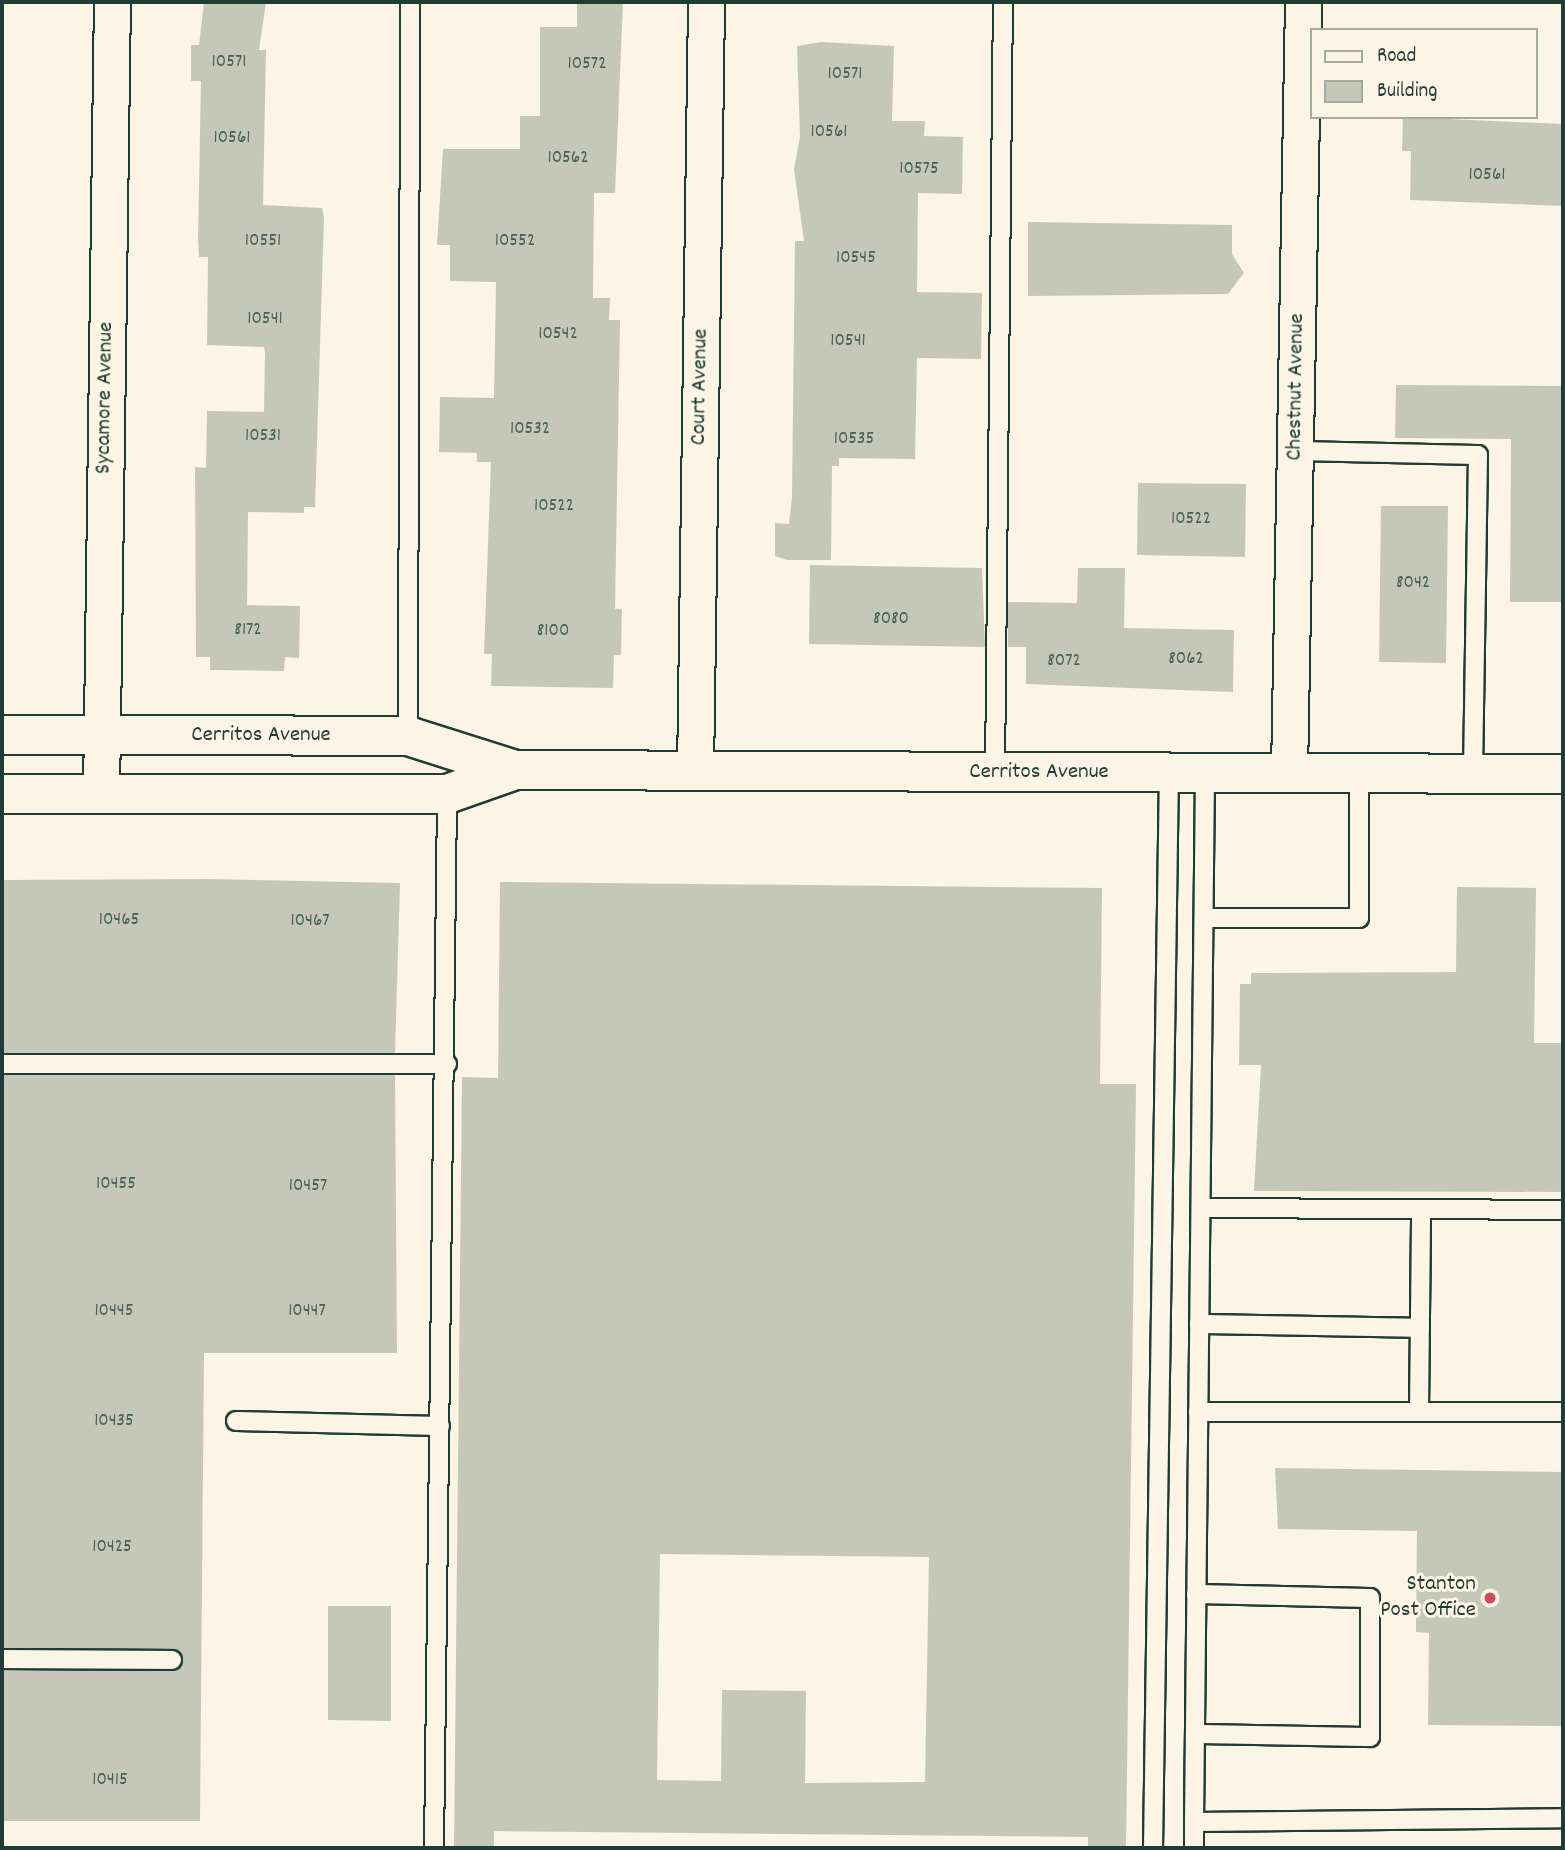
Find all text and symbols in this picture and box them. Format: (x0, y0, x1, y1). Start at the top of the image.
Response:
legend (1310, 28, 1537, 119)
text: Road (1377, 42, 1416, 72)
house number: 10571 (212, 52, 246, 74)
house number: 10572 (568, 54, 606, 76)
house number: 10571 (828, 64, 862, 86)
text: Building (1377, 77, 1437, 107)
house number: 10561 (811, 122, 847, 144)
house number: 10561 (214, 128, 250, 150)
house number: 10562 (548, 148, 588, 170)
house number: 10575 (899, 159, 939, 181)
house number: 10561 (1469, 165, 1505, 187)
house number: 10551 (245, 231, 281, 253)
house number: 10552 (495, 231, 535, 253)
house number: 10545 (836, 248, 876, 270)
house number: 10541 (247, 309, 283, 331)
street label: Chestnut Avenue (1282, 313, 1312, 461)
street label: Sycamore Avenue (91, 322, 121, 474)
house number: 10542 (538, 324, 578, 346)
street label: Court Avenue (686, 328, 716, 446)
house number: 10541 (830, 331, 866, 353)
house number: 10532 (510, 419, 550, 441)
house number: 10531 (245, 426, 281, 448)
house number: 10535 (834, 429, 874, 451)
house number: 10522 (534, 496, 574, 518)
house number: 10522 (1171, 509, 1211, 531)
house number: 8042 (1396, 573, 1430, 595)
house number: 8080 (873, 609, 909, 631)
house number: 8172 (234, 620, 262, 642)
house number: 8100 (537, 621, 569, 643)
house number: 8062 (1168, 649, 1204, 671)
house number: 8072 (1047, 651, 1081, 673)
street label: Cerritos Avenue (191, 722, 331, 750)
street label: Cerritos Avenue (969, 759, 1109, 787)
house number: 10465 (99, 910, 139, 932)
house number: 10467 (291, 911, 329, 933)
house number: 10455 (96, 1174, 136, 1196)
house number: 10457 (289, 1176, 327, 1198)
house number: 10445 (94, 1301, 134, 1323)
house number: 10447 (288, 1301, 326, 1323)
house number: 10435 (94, 1411, 134, 1433)
house number: 10425 (92, 1537, 132, 1559)
place label: Stanton Post Office (1380, 1571, 1476, 1625)
marker: Stanton Post Office (1482, 1590, 1498, 1606)
house number: 10415 (92, 1770, 128, 1792)

